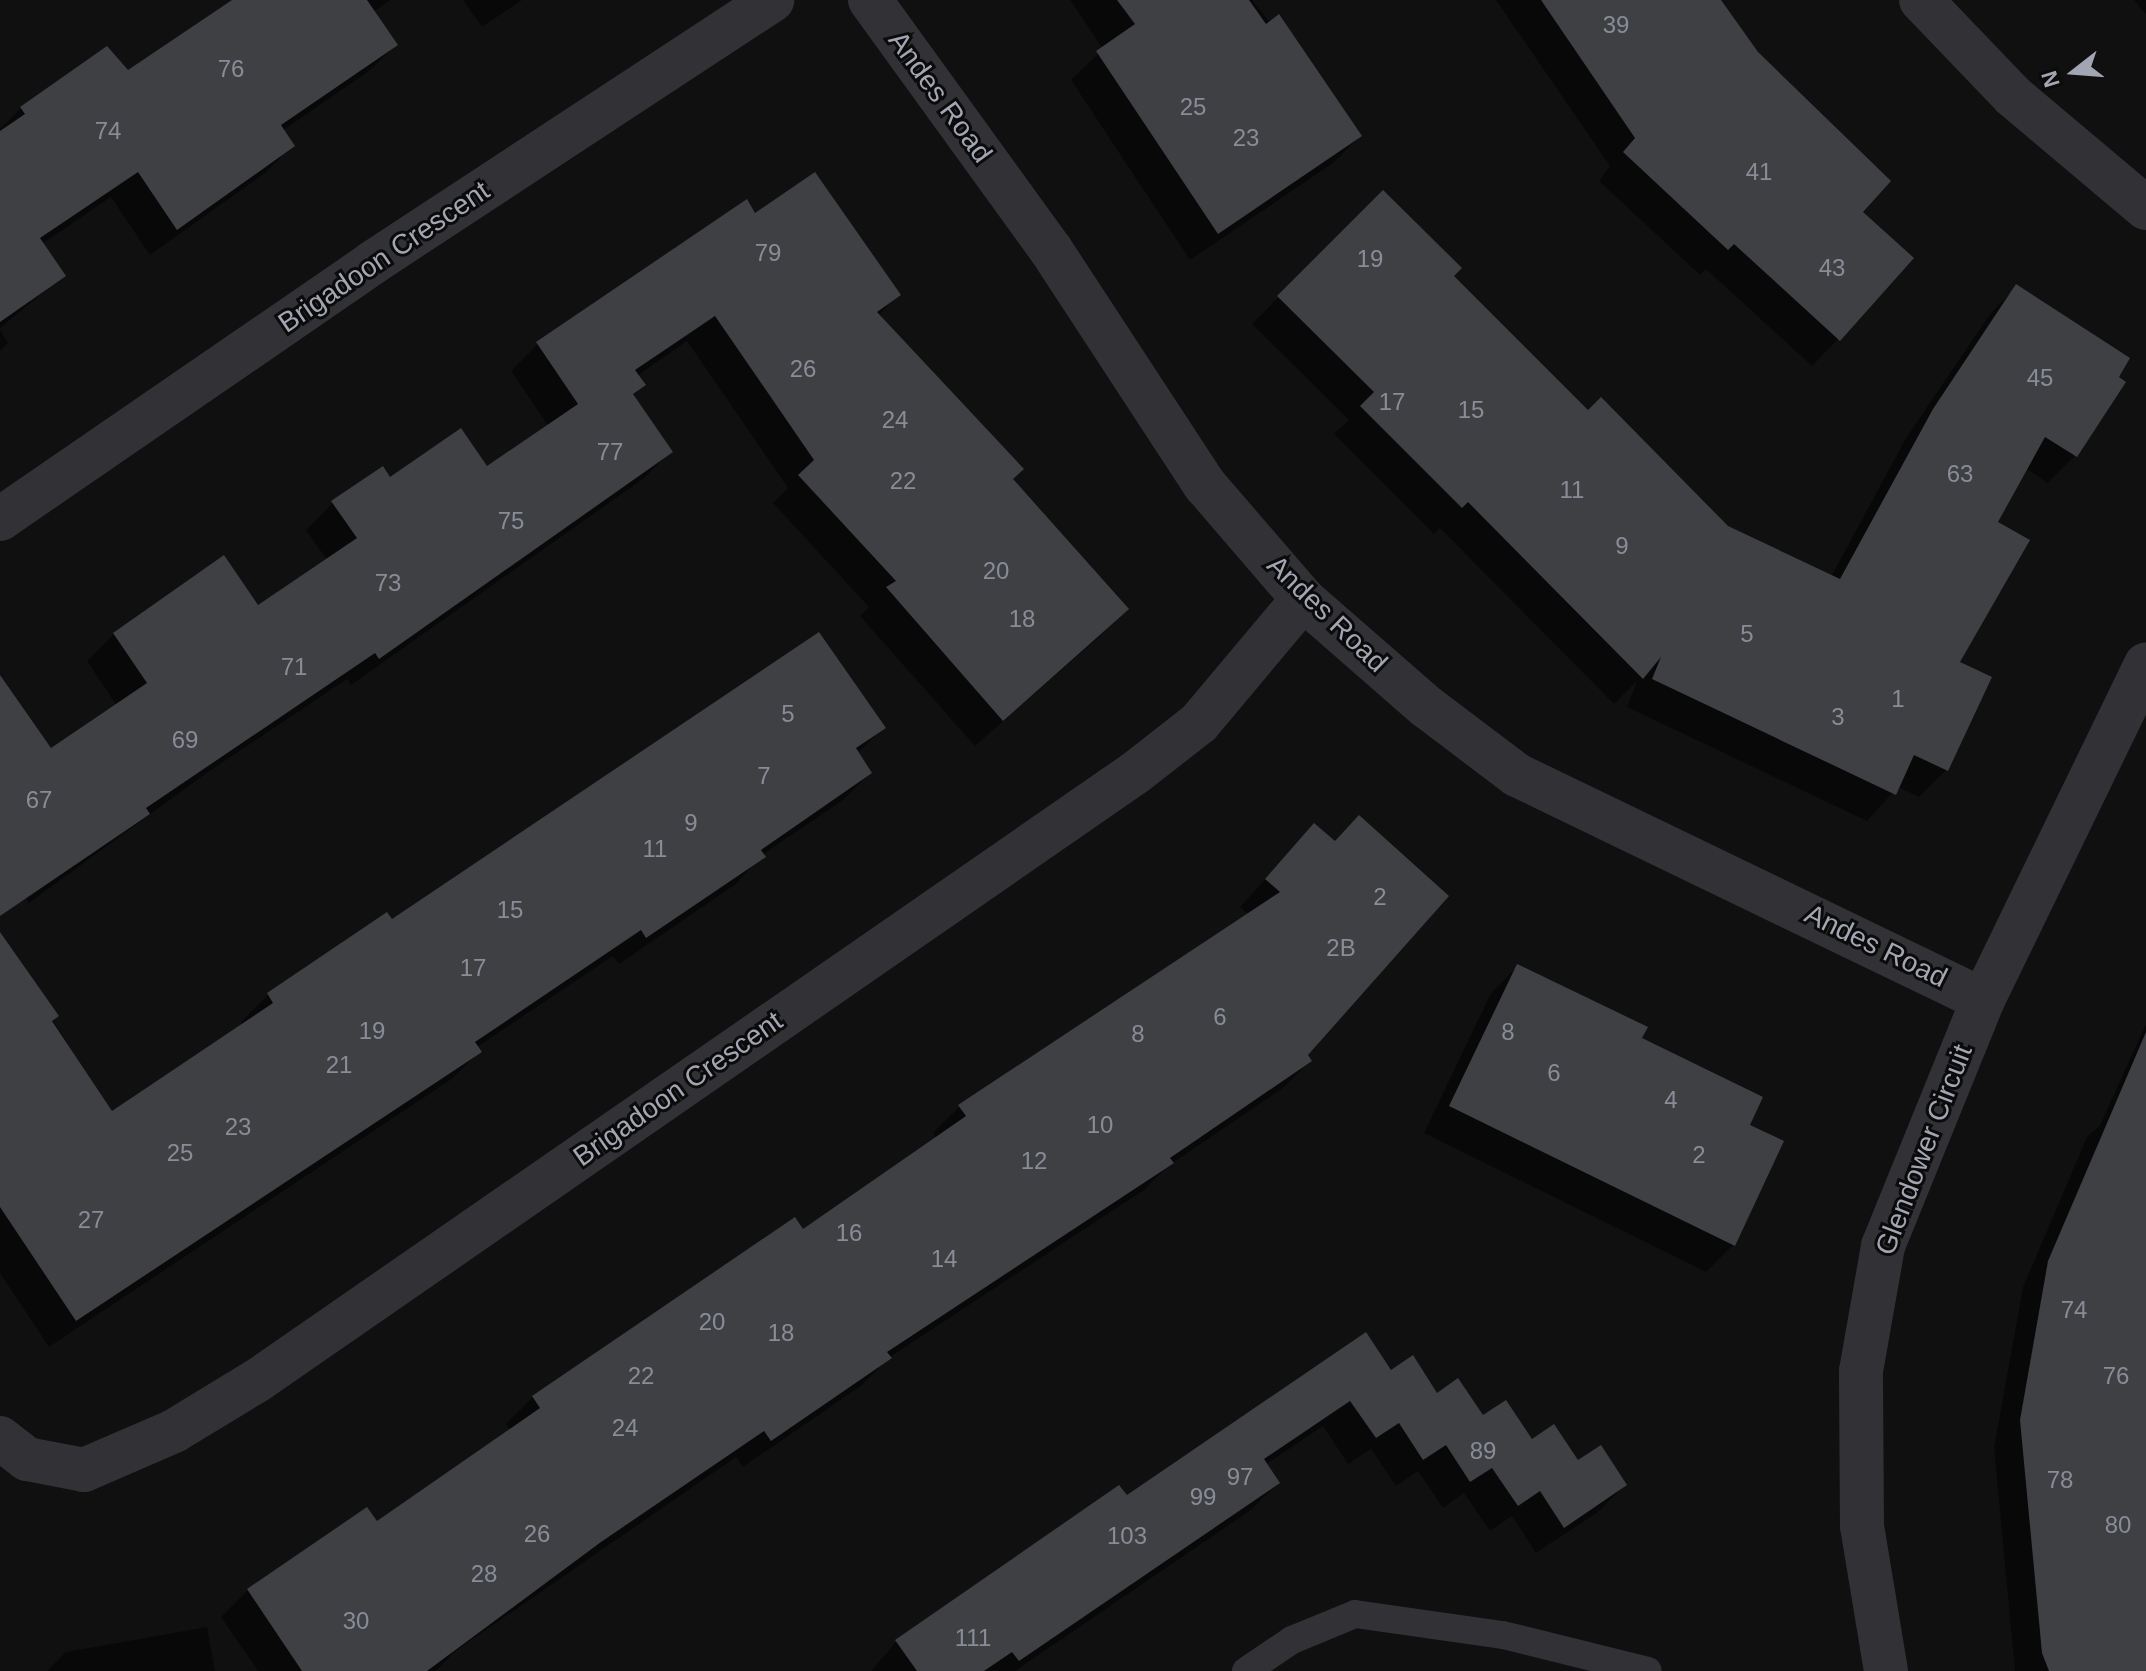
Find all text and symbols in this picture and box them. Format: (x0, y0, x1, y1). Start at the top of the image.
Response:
house number: 39 (1603, 11, 1629, 39)
street label: Andes Road (881, 25, 999, 169)
north arrow (2034, 32, 2114, 112)
house number: 76 (218, 55, 244, 83)
text: N (2036, 68, 2065, 90)
house number: 25 (1180, 93, 1206, 121)
house number: 74 (95, 117, 121, 145)
house number: 23 (1233, 124, 1259, 152)
house number: 41 (1746, 158, 1772, 186)
street label: Brigadoon Crescent (272, 174, 496, 340)
house number: 79 (755, 239, 781, 267)
house number: 19 (1357, 245, 1383, 273)
house number: 43 (1819, 254, 1845, 282)
house number: 26 (790, 355, 816, 383)
house number: 45 (2027, 364, 2053, 392)
house number: 17 (1379, 388, 1405, 416)
house number: 15 (1458, 396, 1484, 424)
house number: 24 (882, 406, 908, 434)
house number: 77 (597, 438, 623, 466)
house number: 63 (1947, 460, 1973, 488)
house number: 22 (890, 467, 916, 495)
house number: 11 (1560, 476, 1584, 504)
house number: 75 (498, 507, 524, 535)
house number: 9 (1615, 532, 1629, 560)
street label: Andes Road (1260, 548, 1394, 680)
house number: 20 (983, 557, 1009, 585)
house number: 73 (375, 569, 401, 597)
house number: 18 (1009, 605, 1035, 633)
house number: 5 (1740, 620, 1754, 648)
house number: 71 (281, 653, 307, 681)
house number: 1 (1891, 685, 1905, 713)
house number: 5 (781, 700, 795, 728)
house number: 3 (1831, 703, 1845, 731)
house number: 69 (172, 726, 198, 754)
house number: 7 (757, 762, 771, 790)
house number: 67 (26, 786, 52, 814)
house number: 9 (684, 809, 698, 837)
house number: 11 (643, 835, 667, 863)
house number: 2 (1373, 883, 1387, 911)
house number: 15 (497, 896, 523, 924)
street label: Andes Road (1799, 897, 1953, 995)
house number: 2B (1326, 934, 1356, 962)
house number: 17 (460, 954, 486, 982)
house number: 6 (1213, 1003, 1227, 1031)
street label: Brigadoon Crescent (567, 1004, 789, 1174)
house number: 19 (359, 1017, 385, 1045)
house number: 8 (1501, 1018, 1515, 1046)
house number: 8 (1131, 1020, 1145, 1048)
street label: Glendower Circuit (1868, 1040, 1980, 1260)
house number: 21 (326, 1051, 352, 1079)
house number: 6 (1547, 1059, 1561, 1087)
house number: 4 (1664, 1086, 1678, 1114)
house number: 10 (1087, 1111, 1113, 1139)
house number: 23 (225, 1113, 251, 1141)
house number: 25 (167, 1139, 193, 1167)
house number: 2 (1692, 1141, 1706, 1169)
house number: 12 (1021, 1147, 1047, 1175)
house number: 27 (78, 1206, 104, 1234)
house number: 16 (836, 1219, 862, 1247)
house number: 14 (931, 1245, 957, 1273)
house number: 74 (2061, 1296, 2087, 1324)
house number: 20 (699, 1308, 725, 1336)
house number: 18 (768, 1319, 794, 1347)
house number: 22 (628, 1362, 654, 1390)
house number: 76 (2103, 1362, 2129, 1390)
house number: 24 (612, 1414, 638, 1442)
house number: 89 (1470, 1437, 1496, 1465)
house number: 97 (1227, 1463, 1253, 1491)
house number: 78 (2047, 1466, 2073, 1494)
house number: 99 (1190, 1483, 1216, 1511)
house number: 80 (2105, 1511, 2131, 1539)
house number: 26 (524, 1520, 550, 1548)
house number: 103 (1107, 1522, 1147, 1550)
house number: 28 (471, 1560, 497, 1588)
house number: 30 (343, 1607, 369, 1635)
house number: 111 (955, 1624, 991, 1652)

